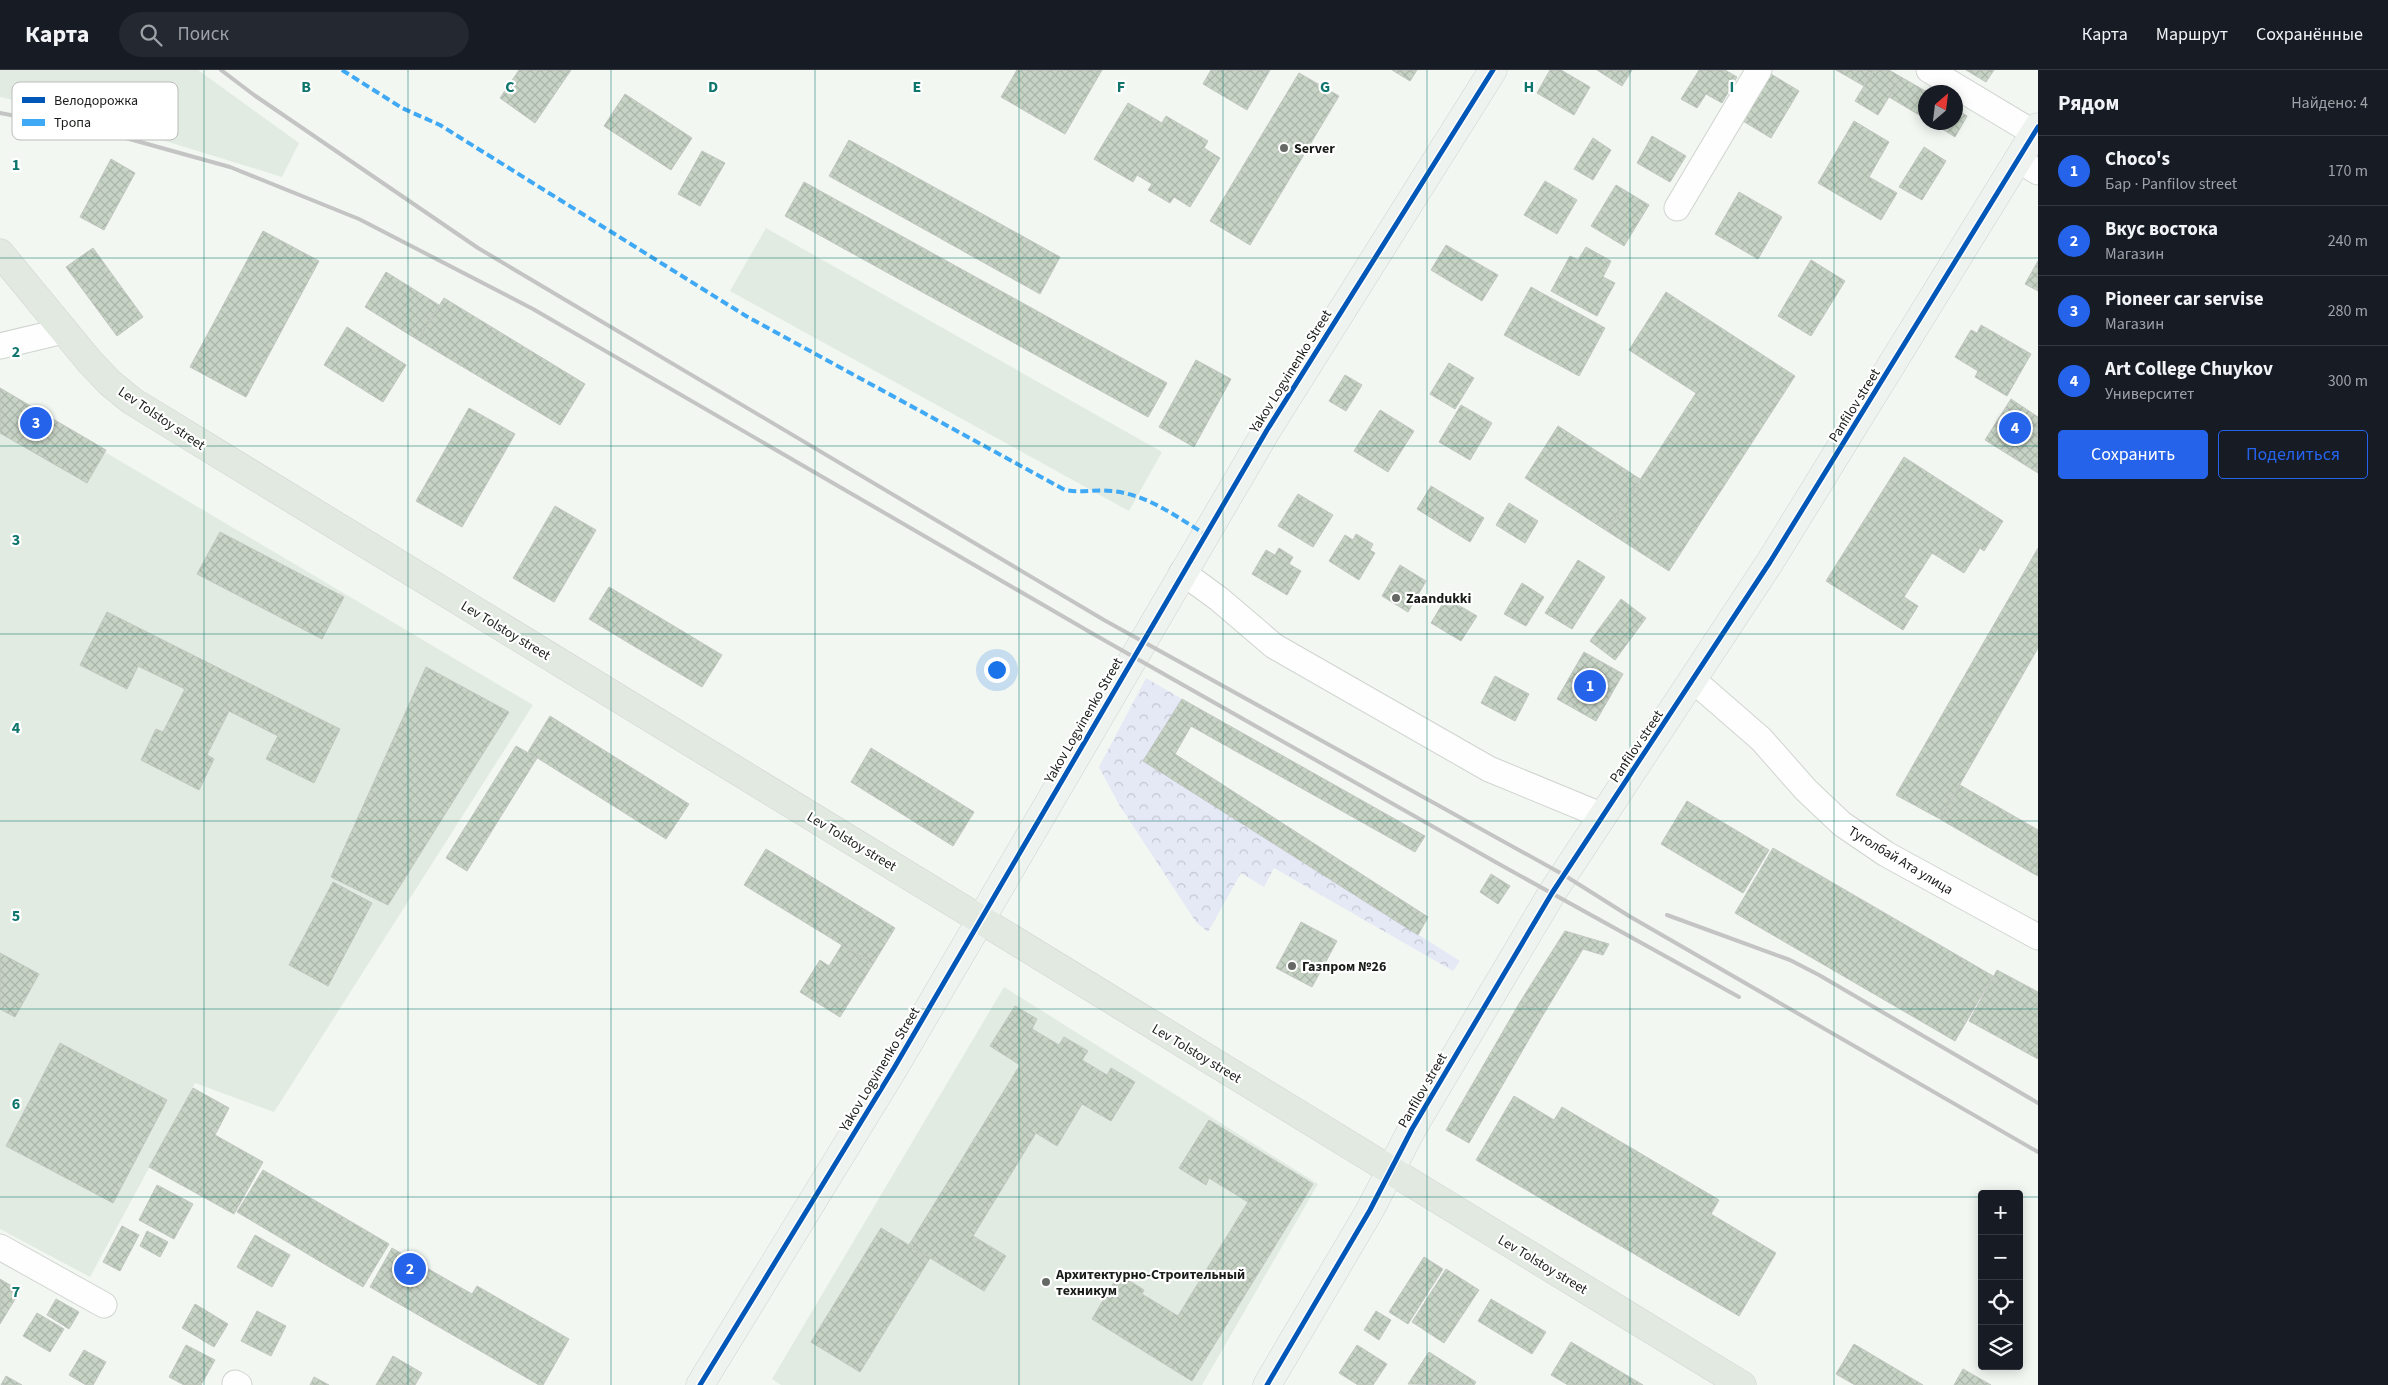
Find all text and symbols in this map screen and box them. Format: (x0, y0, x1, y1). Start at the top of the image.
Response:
search box (119, 12, 469, 57)
text: Карта (25, 17, 89, 52)
icon: search (137, 21, 165, 49)
text: Поиск (177, 21, 229, 48)
text: Карта (2082, 22, 2128, 47)
text: Маршрут (2156, 22, 2228, 47)
text: Сохранённые (2256, 22, 2363, 47)
text: B (301, 76, 311, 98)
text: C (505, 76, 515, 98)
text: D (708, 76, 718, 98)
text: E (913, 76, 921, 98)
text: F (1117, 76, 1125, 98)
text: G (1320, 76, 1330, 98)
text: H (1524, 76, 1534, 98)
text: I (1730, 76, 1734, 98)
legend (12, 82, 178, 140)
north arrow (1918, 85, 1963, 130)
text: Рядом (2058, 88, 2119, 118)
text: Велодорожка (54, 91, 138, 111)
text: Найдено: 4 (2291, 92, 2368, 114)
text: Тропа (54, 113, 91, 133)
place label: Server (1294, 139, 1335, 159)
marker: Server (1278, 142, 1290, 154)
text: Choco's (2105, 146, 2170, 173)
text: 1 (12, 154, 20, 176)
text: 1 (2070, 160, 2078, 182)
text: 170 m (2328, 160, 2368, 182)
text: Бар · Panfilov street (2105, 173, 2237, 195)
text: Вкус востока (2105, 216, 2218, 243)
text: 2 (2070, 230, 2078, 252)
text: 240 m (2328, 230, 2368, 252)
text: Магазин (2105, 243, 2164, 265)
text: Pioneer car servise (2105, 286, 2264, 313)
text: 3 (2070, 300, 2078, 322)
text: 280 m (2328, 300, 2368, 322)
street label: Yakov Logvinenko Street (1244, 306, 1337, 438)
text: Магазин (2105, 313, 2164, 335)
text: 2 (12, 341, 20, 363)
text: Art College Chuykov (2105, 356, 2273, 383)
street label: Panfilov street (1824, 365, 1886, 446)
text: 4 (2070, 370, 2078, 392)
text: 300 m (2328, 370, 2368, 392)
street label: Lev Tolstoy street (114, 382, 209, 456)
text: Университет (2105, 383, 2194, 405)
pin: 3 (20, 404, 52, 442)
pin: 4 (1999, 409, 2031, 447)
button: Сохранить (2058, 430, 2208, 479)
button: Поделиться (2218, 430, 2368, 479)
text: 3 (12, 529, 20, 551)
place label: Zaandukki (1406, 589, 1471, 609)
marker: Zaandukki (1390, 592, 1402, 604)
street label: Lev Tolstoy street (457, 596, 554, 666)
street label: Yakov Logvinenko Street (1039, 654, 1128, 788)
your location (984, 657, 1010, 683)
pin: 1 (1574, 667, 1606, 705)
street label: Panfilov street (1605, 706, 1669, 787)
text: 4 (12, 717, 21, 739)
street label: Lev Tolstoy street (803, 807, 900, 877)
street label: Туголбай Ата улица (1844, 822, 1957, 900)
text: 5 (12, 905, 20, 927)
place label: Газпром №26 (1302, 957, 1386, 977)
marker: Газпром №26 (1286, 960, 1298, 972)
street label: Yakov Logvinenko Street (834, 1003, 925, 1136)
street label: Lev Tolstoy street (1148, 1019, 1245, 1089)
street label: Panfilov street (1393, 1049, 1453, 1132)
text: 6 (12, 1093, 20, 1115)
map controls (1978, 1190, 2023, 1370)
button: + (1978, 1190, 2023, 1235)
street label: Lev Tolstoy street (1494, 1230, 1591, 1300)
button: − (1978, 1235, 2023, 1280)
pin: 2 (394, 1250, 426, 1288)
place label: Архитектурно-Строительный техникум (1055, 1265, 1245, 1301)
marker: Архитектурно-Строительный техникум (1040, 1276, 1052, 1288)
button: locate (1978, 1280, 2023, 1325)
text: 7 (12, 1281, 20, 1303)
button: layers (1978, 1325, 2023, 1370)

